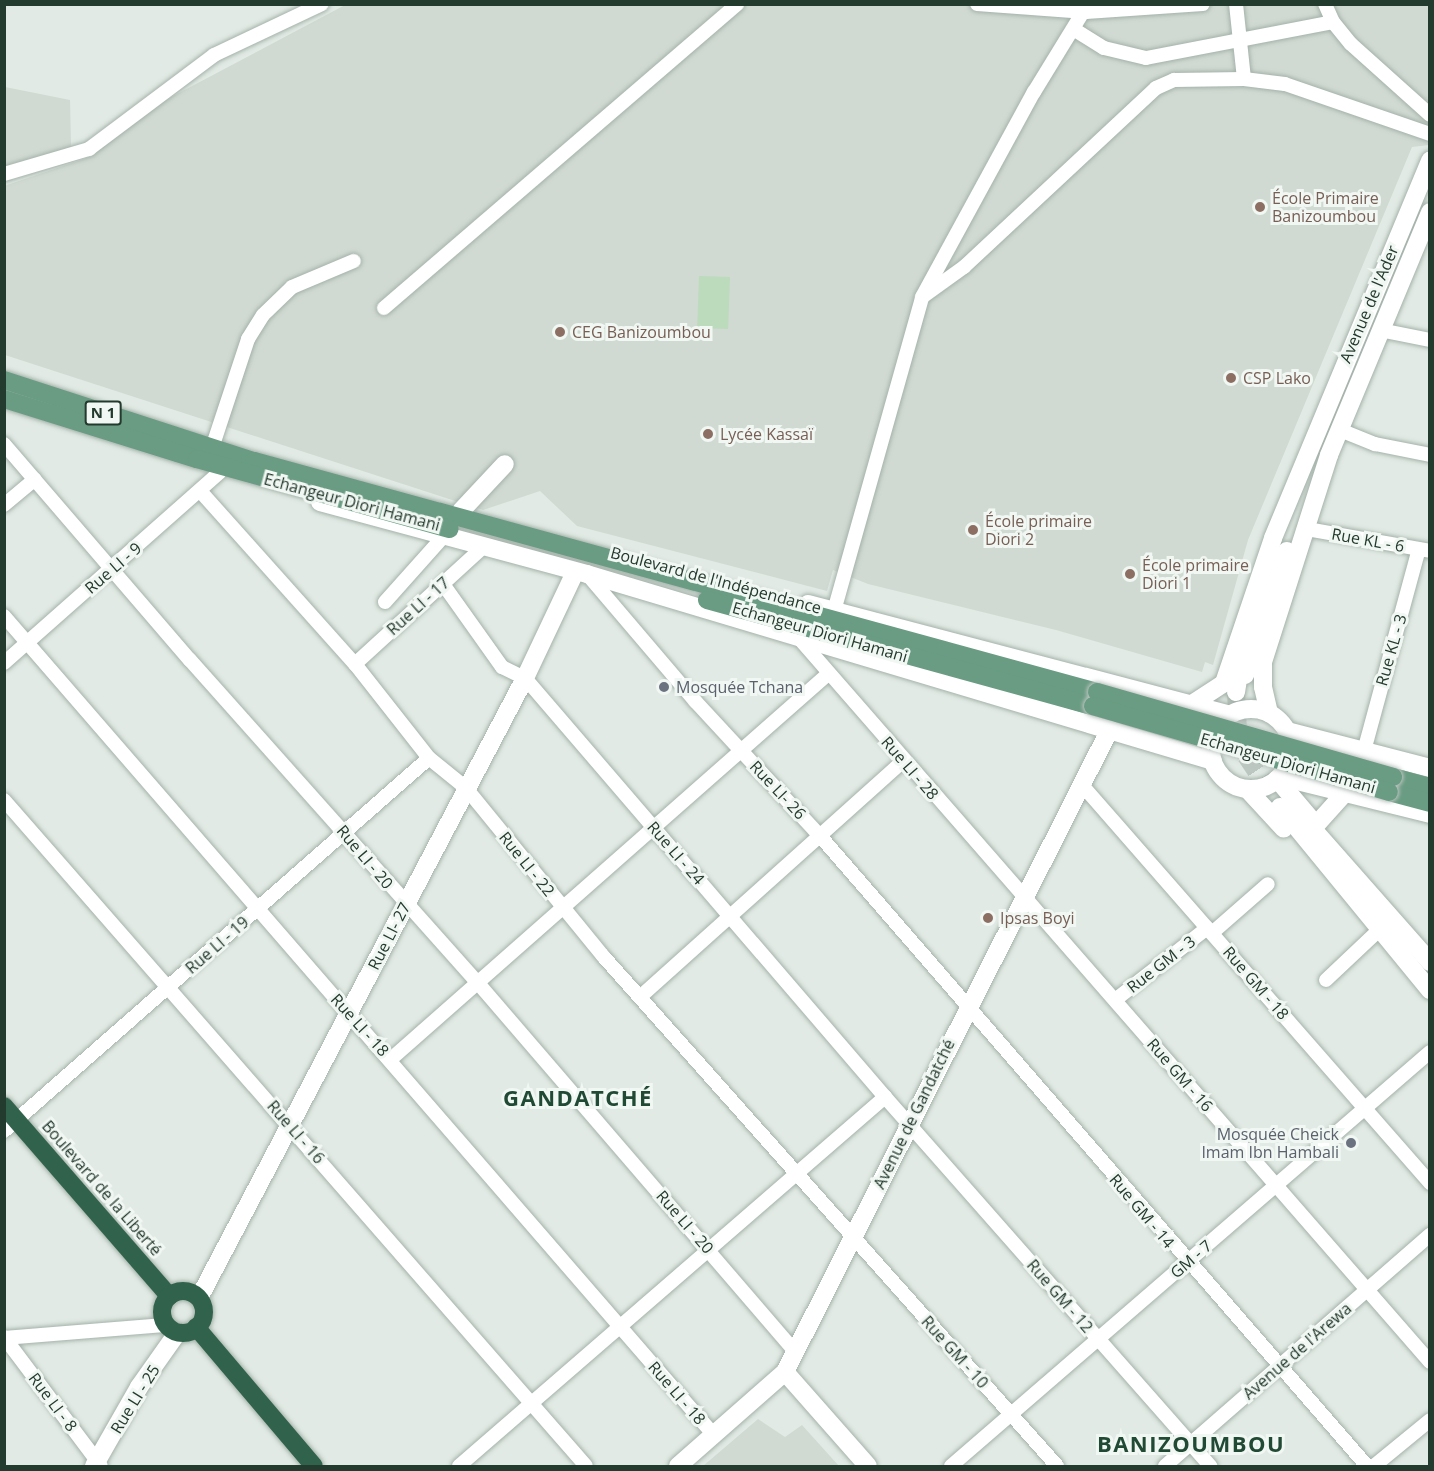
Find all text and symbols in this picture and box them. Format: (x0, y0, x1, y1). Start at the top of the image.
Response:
place label: École Primaire Banizoumbou (1272, 188, 1379, 226)
marker: École Primaire Banizoumbou (1253, 200, 1267, 214)
street label: Avenue de l'Ader (1336, 242, 1402, 366)
place label: CEG Banizoumbou (572, 322, 711, 342)
marker: CEG Banizoumbou (553, 325, 567, 339)
place label: CSP Lako (1243, 368, 1311, 388)
marker: CSP Lako (1224, 371, 1238, 385)
road number: N 1 (84, 401, 122, 425)
place label: Lycée Kassaï (720, 424, 813, 444)
marker: Lycée Kassaï (701, 427, 715, 441)
street label: Echangeur Diori Hamani (262, 469, 442, 535)
place label: École primaire Diori 2 (985, 511, 1092, 549)
marker: École primaire Diori 2 (966, 523, 980, 537)
street label: Rue KL - 6 (1330, 524, 1406, 556)
street label: Rue LI - 9 (81, 538, 145, 598)
street label: Boulevard de l'Indépendance (609, 543, 823, 617)
place label: École primaire Diori 1 (1142, 555, 1249, 593)
marker: École primaire Diori 1 (1123, 567, 1137, 581)
street label: Rue LI - 17 (383, 573, 453, 639)
street label: Echangeur Diori Hamani (730, 598, 910, 666)
street label: Rue KL - 3 (1372, 612, 1410, 688)
place label: Mosquée Tchana (676, 677, 803, 697)
marker: Mosquée Tchana (657, 680, 671, 694)
street label: Echangeur Diori Hamani (1198, 729, 1378, 797)
street label: Rue LI - 28 (877, 732, 943, 804)
street label: Rue LI- 26 (746, 757, 810, 823)
street label: Rue LI - 24 (643, 817, 709, 889)
street label: Rue LI - 20 (333, 821, 397, 893)
street label: Rue LI - 22 (495, 828, 559, 900)
street label: Rue LI- 27 (364, 899, 414, 973)
place label: Ipsas Boyi (1000, 908, 1075, 928)
marker: Ipsas Boyi (981, 911, 995, 925)
street label: Rue LI - 19 (181, 912, 253, 978)
street label: Rue GM - 3 (1123, 931, 1199, 997)
street label: Rue GM - 18 (1219, 943, 1293, 1023)
street label: Rue LI - 18 (327, 990, 393, 1060)
street label: Rue GM - 16 (1143, 1035, 1217, 1115)
street label: Avenue de Gandatché (869, 1036, 959, 1192)
district label: GANDATCHÉ (503, 1085, 653, 1111)
street label: Rue LI - 16 (263, 1096, 329, 1168)
street label: Boulevard de la Liberté (38, 1117, 166, 1259)
place label: Mosquée Cheick Imam Ibn Hambali (1201, 1124, 1339, 1162)
marker: Mosquée Cheick Imam Ibn Hambali (1344, 1136, 1358, 1150)
street label: Rue GM - 14 (1106, 1170, 1178, 1252)
street label: Rue LI - 20 (652, 1186, 718, 1258)
street label: GM - 7 (1166, 1236, 1216, 1282)
street label: Rue GM - 12 (1023, 1256, 1097, 1336)
street label: Avenue de l'Arewa (1239, 1299, 1355, 1403)
street label: Rue GM - 10 (918, 1312, 992, 1392)
street label: Rue LI - 18 (644, 1357, 710, 1429)
street label: Rue LI - 25 (106, 1361, 164, 1437)
street label: Rue LI - 8 (25, 1369, 81, 1435)
district label: BANIZOUMBOU (1097, 1431, 1285, 1457)

